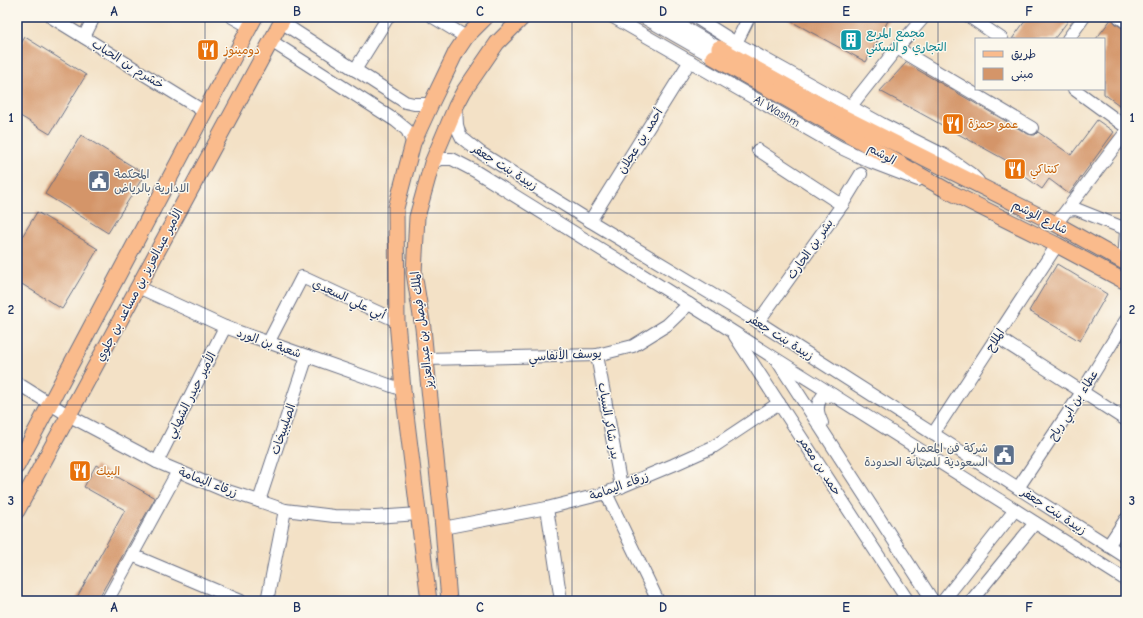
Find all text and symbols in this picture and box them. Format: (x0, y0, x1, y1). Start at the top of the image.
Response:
text: A (110, 4, 118, 19)
text: B (293, 4, 301, 19)
text: C (476, 4, 484, 19)
text: D (659, 4, 667, 19)
text: E (842, 4, 850, 19)
text: F (1025, 4, 1033, 19)
place label: مجمع المربع التجاري و السكني (866, 26, 947, 58)
building icon: مجمع المربع التجاري و السكني (838, 27, 864, 53)
street label: خشرم بن الحباب (88, 36, 167, 93)
restaurant icon: دومينوز (195, 37, 221, 63)
legend (975, 38, 1105, 90)
place label: دومينوز (223, 43, 260, 58)
text: طريق (1011, 47, 1036, 61)
text: مبنى (1011, 67, 1034, 82)
street label: Al Washm (752, 92, 803, 130)
street label: أحمد بن عجلان (614, 106, 666, 177)
text: 1 (8, 110, 14, 125)
text: 1 (1129, 110, 1135, 125)
restaurant icon: عمو حمزة (940, 111, 966, 137)
place label: عمو حمزة (968, 117, 1018, 131)
street label: الوشم (864, 140, 899, 169)
street label: زبيدة بنت جعفر (468, 141, 540, 194)
restaurant icon: كنتاكي (1002, 156, 1028, 182)
place label: كنتاكي (1030, 162, 1059, 180)
place label: المحكمة الادارية بالرياض (114, 167, 189, 196)
public building icon: المحكمة الادارية بالرياض (86, 168, 112, 194)
street label: شارع الوشم (1009, 197, 1070, 239)
street label: الأمير عبدالعزيز بن مساعد بن جلوي (92, 206, 187, 365)
street label: بشر بن الحارث (784, 216, 837, 282)
street label: الملك فيصل بن عبدالعزيز (408, 270, 437, 391)
street label: أبي علي السعدي (309, 276, 388, 326)
text: 2 (8, 302, 14, 317)
text: 2 (1129, 302, 1135, 317)
street label: زبيدة بنت جعفر (744, 311, 816, 364)
street label: شعبة بن الورد (234, 325, 303, 362)
street label: الملاح (983, 326, 1009, 355)
street label: يوسف الأنفاسي (528, 345, 602, 368)
street label: الأمير حيدر الشهابي (162, 349, 222, 442)
street label: عطاء بن أبي رباح (1045, 367, 1104, 445)
street label: بدر شاكر السياب (594, 381, 623, 461)
street label: الصليبيخات (268, 402, 299, 457)
street label: حمد بن معمر (794, 433, 844, 498)
place label: شركة فن المعمار السعودية للصيانة الحدودة (864, 441, 988, 470)
public building icon: شركة فن المعمار السعودية للصيانة الحدودة (991, 442, 1017, 468)
restaurant icon: البيك (67, 458, 93, 484)
place label: البيك (96, 464, 120, 479)
street label: زرقاء اليمامة (177, 464, 239, 500)
street label: زرقاء اليمامة (588, 469, 650, 503)
street label: زبيدة بنت جعفر (1017, 484, 1089, 538)
text: 3 (8, 493, 14, 508)
text: 3 (1129, 493, 1135, 508)
text: A (110, 600, 118, 615)
text: B (293, 600, 301, 615)
text: C (476, 600, 484, 615)
text: D (659, 600, 667, 615)
text: E (842, 600, 850, 615)
text: F (1025, 600, 1033, 615)

